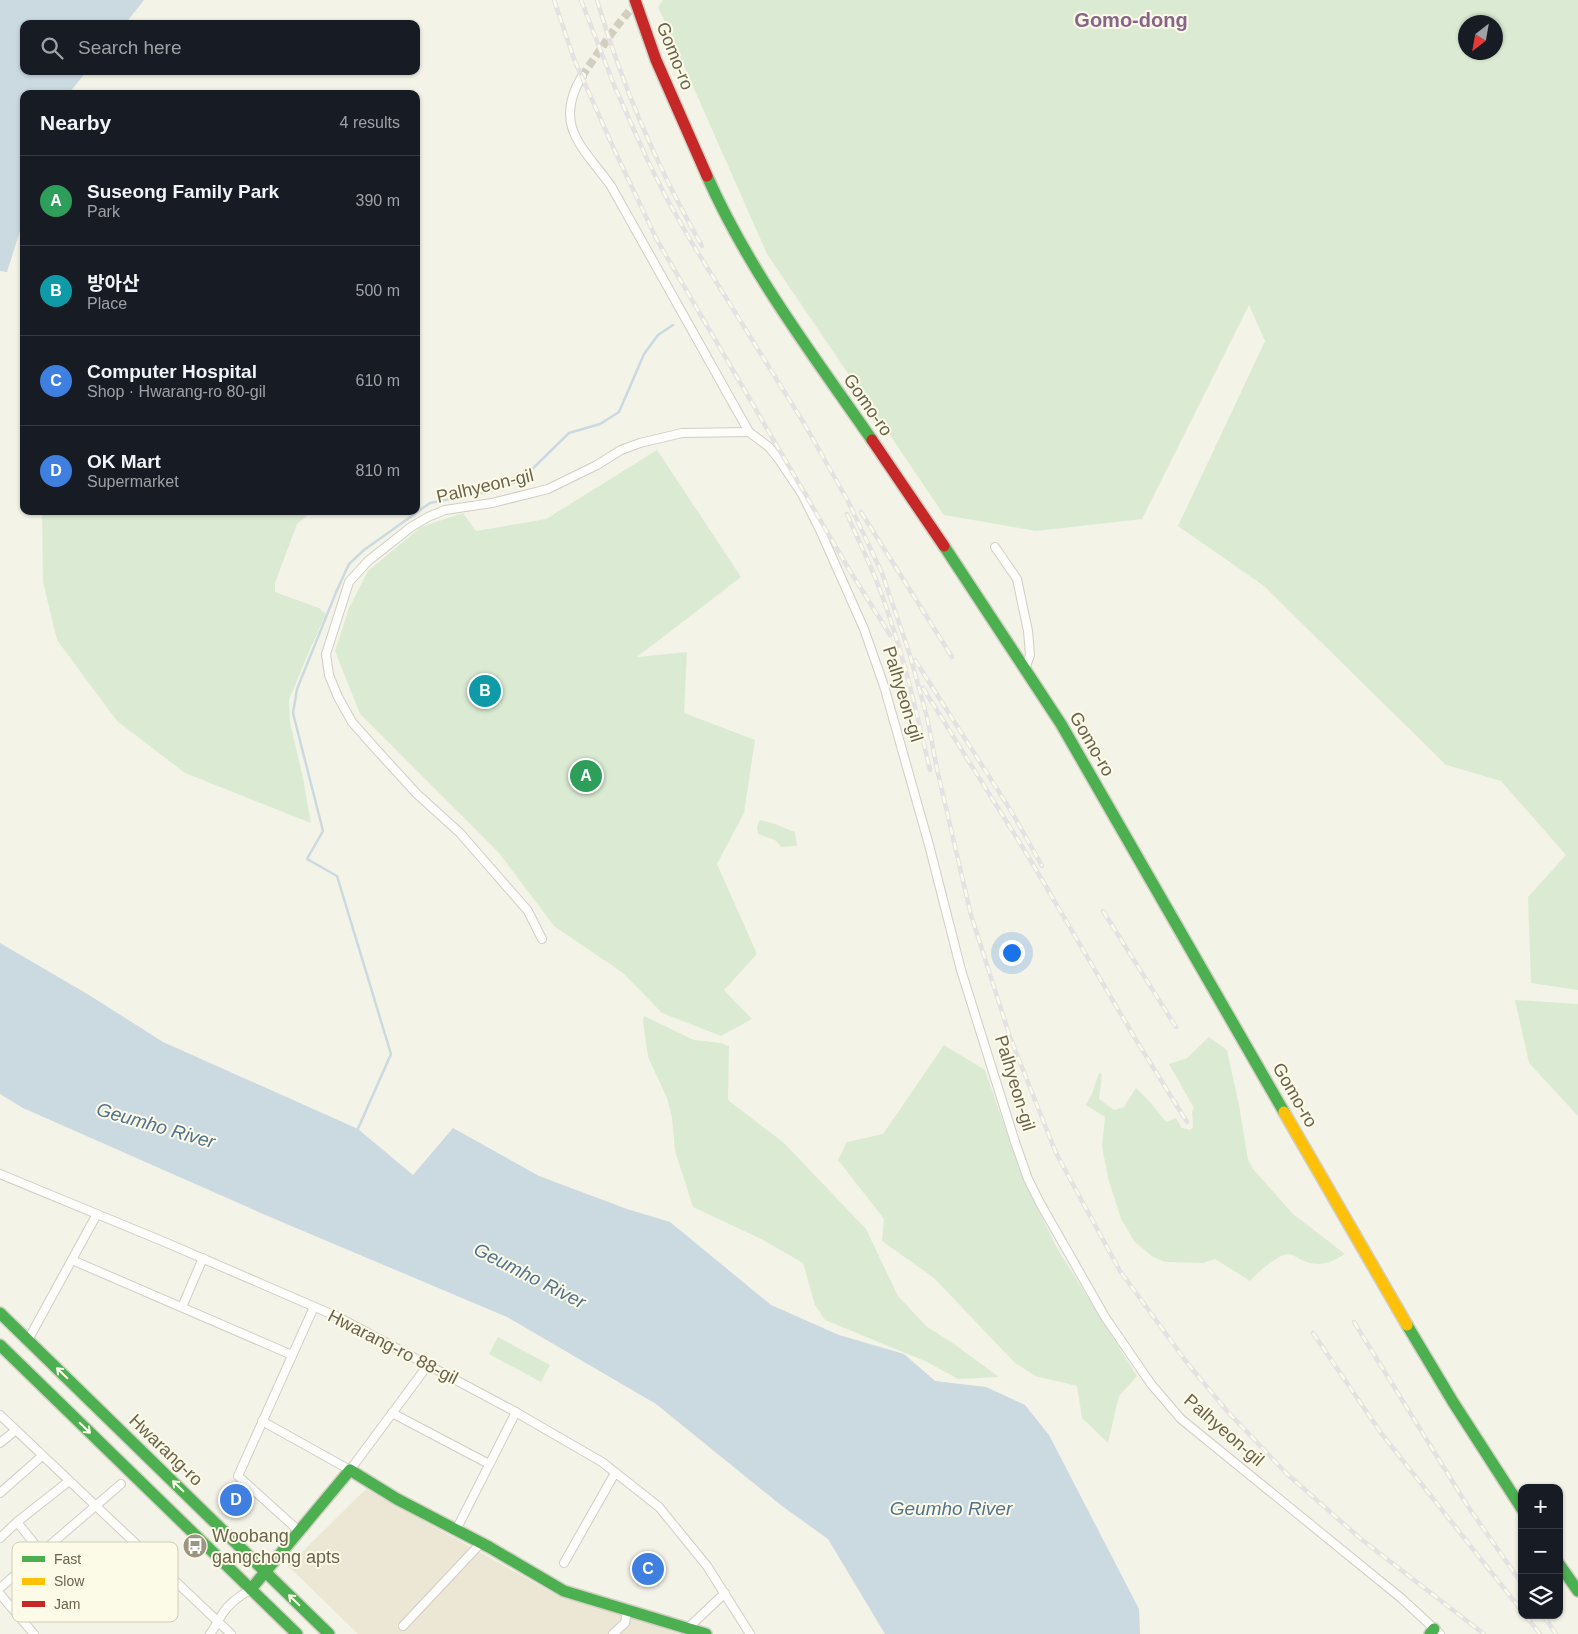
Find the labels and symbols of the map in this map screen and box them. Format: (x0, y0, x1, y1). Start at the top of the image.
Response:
district label: Gomo-dong (1074, 9, 1188, 31)
north arrow (1458, 15, 1503, 60)
street label: Gomo-ro (652, 19, 698, 93)
street label: Gomo-ro (839, 370, 897, 440)
street label: Palhyeon-gil (434, 465, 536, 507)
street label: Palhyeon-gil (879, 644, 927, 744)
pin: B (469, 672, 501, 710)
street label: Gomo-ro (1066, 708, 1118, 780)
pin: A (570, 757, 602, 795)
your location (999, 940, 1025, 966)
street label: Palhyeon-gil (991, 1033, 1039, 1133)
street label: Gomo-ro (1269, 1059, 1321, 1131)
water label: Geumho River (94, 1099, 218, 1153)
water label: Geumho River (470, 1238, 590, 1313)
street label: Hwarang-ro 88-gil (325, 1306, 461, 1388)
one-way arrow (55, 1367, 68, 1379)
street label: Palhyeon-gil (1180, 1390, 1268, 1470)
street label: Hwarang-ro (125, 1410, 207, 1490)
one-way arrow (79, 1422, 91, 1434)
one-way arrow (171, 1480, 184, 1492)
pin: D (220, 1481, 252, 1519)
water label: Geumho River (890, 1498, 1013, 1519)
place label: Woobang gangchong apts (212, 1526, 340, 1567)
bus stop icon: Woobang gangchong apts (182, 1533, 208, 1559)
legend (12, 1542, 178, 1622)
pin: C (632, 1550, 664, 1588)
text: Fast (54, 1551, 81, 1567)
text: Slow (54, 1573, 85, 1589)
one-way arrow (288, 1594, 300, 1606)
text: Jam (54, 1596, 80, 1612)

